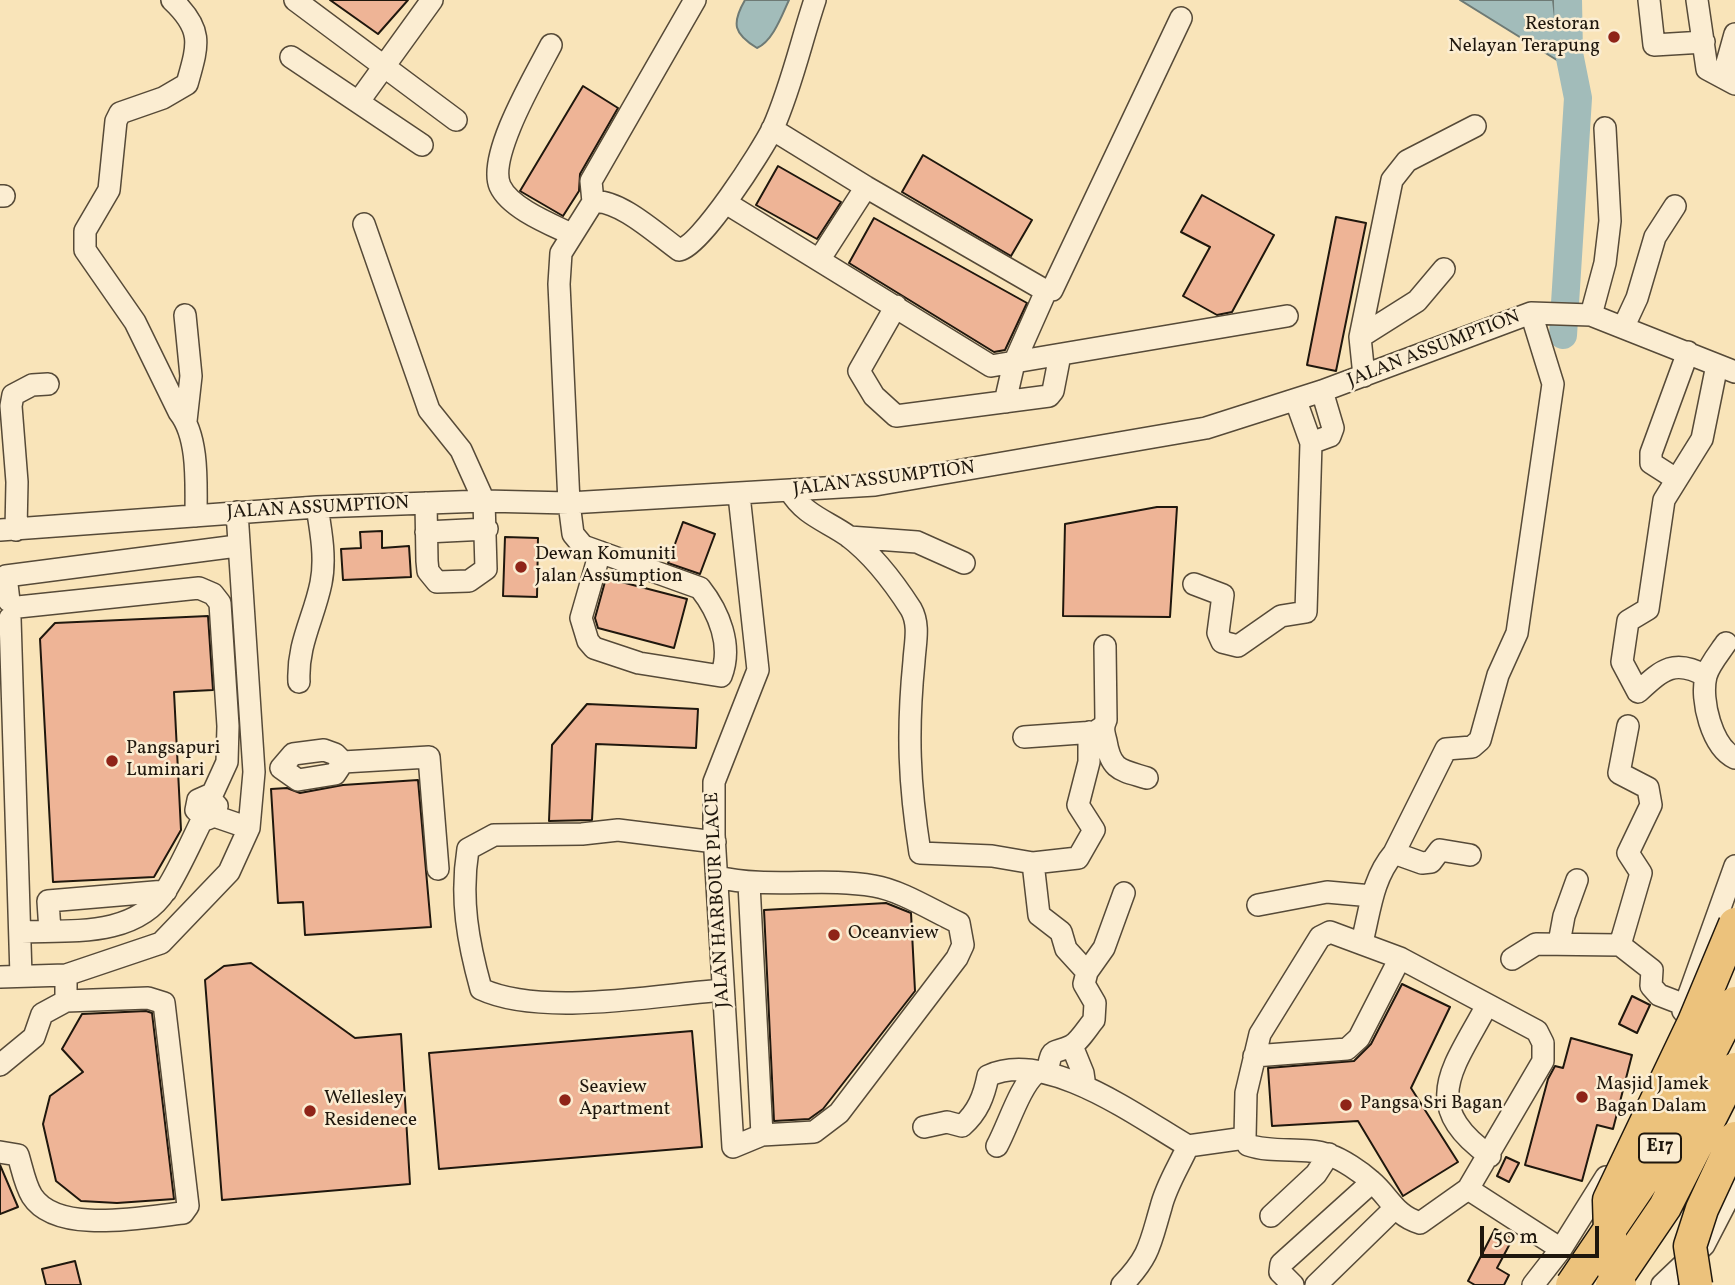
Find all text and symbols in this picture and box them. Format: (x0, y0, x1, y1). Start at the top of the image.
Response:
place label: Restoran Nelayan Terapung (1449, 15, 1600, 59)
marker: Restoran Nelayan Terapung (1606, 29, 1622, 45)
street label: JALAN ASSUMPTION (1345, 307, 1523, 393)
street label: JALAN ASSUMPTION (792, 458, 976, 502)
street label: JALAN ASSUMPTION (226, 493, 410, 525)
place label: Dewan Komuniti Jalan Assumption (535, 545, 683, 589)
marker: Dewan Komuniti Jalan Assumption (513, 559, 529, 575)
place label: Pangsapuri Luminari (126, 739, 220, 783)
marker: Pangsapuri Luminari (104, 753, 120, 769)
street label: JALAN HARBOUR PLACE (702, 792, 736, 1008)
place label: Oceanview (848, 924, 939, 946)
marker: Oceanview (826, 927, 842, 943)
place label: Masjid Jamek Bagan Dalam (1596, 1075, 1709, 1119)
place label: Seaview Apartment (579, 1078, 670, 1122)
place label: Wellesley Residenece (324, 1089, 417, 1133)
marker: Masjid Jamek Bagan Dalam (1574, 1089, 1590, 1105)
marker: Seaview Apartment (557, 1092, 573, 1108)
place label: Pangsa Sri Bagan (1360, 1094, 1503, 1116)
marker: Pangsa Sri Bagan (1338, 1097, 1354, 1113)
marker: Wellesley Residenece (302, 1103, 318, 1119)
road number: E17 (1639, 1134, 1681, 1162)
scale bar (1483, 1212, 1602, 1256)
text: 50 m (1493, 1223, 1538, 1252)

